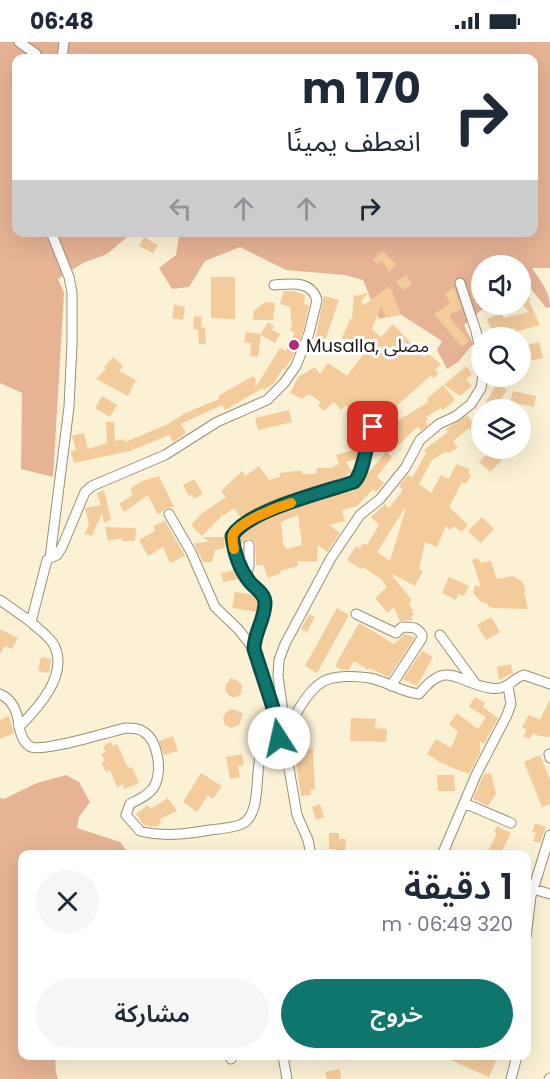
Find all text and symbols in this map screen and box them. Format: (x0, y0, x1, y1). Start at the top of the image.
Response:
text: 06:48 (30, 6, 94, 37)
text: 170 m (302, 59, 421, 118)
icon: right (442, 78, 520, 156)
text: انعطف يمينًا (286, 123, 421, 160)
icon: left (164, 192, 197, 225)
icon: ahead (227, 192, 260, 225)
icon: ahead (290, 192, 323, 225)
icon: right (353, 192, 386, 225)
map controls (471, 255, 531, 459)
button: sound (471, 255, 531, 315)
button: search (471, 327, 531, 387)
place label: Musalla, مصلى (306, 333, 429, 358)
marker: Musalla, مصلى (287, 338, 301, 352)
button: layers (471, 399, 531, 459)
pin (347, 401, 398, 452)
icon: arrive (356, 410, 389, 443)
position arrow (247, 706, 311, 770)
text: 1 دقيقة (404, 861, 513, 912)
button: close (36, 870, 99, 933)
text: 320 m · 06:49 (382, 910, 513, 938)
button: مشاركة (36, 979, 269, 1048)
button: خروج (281, 979, 513, 1048)

